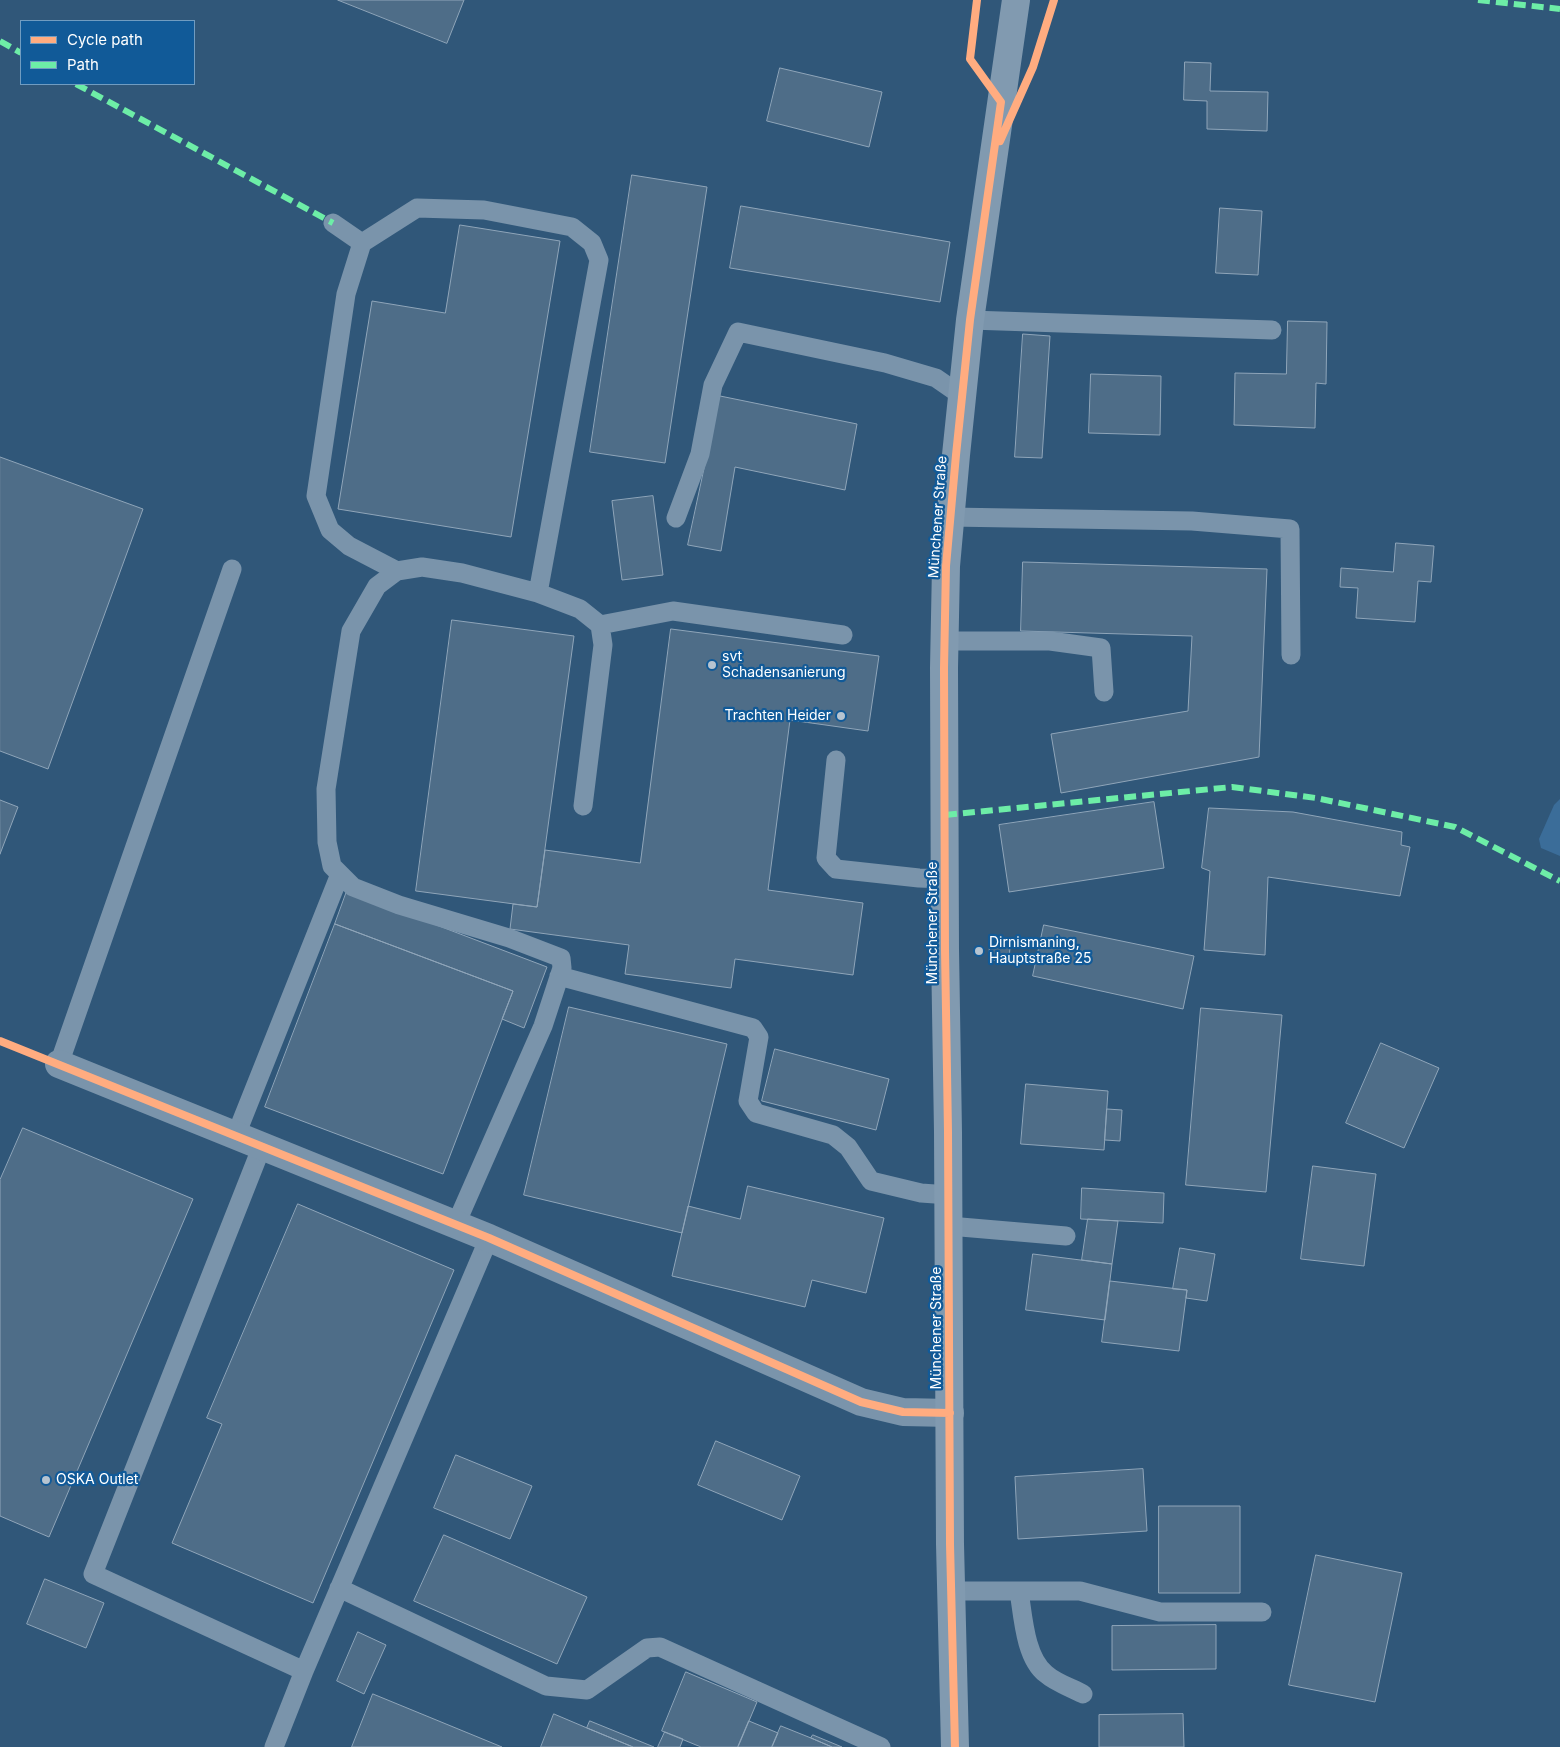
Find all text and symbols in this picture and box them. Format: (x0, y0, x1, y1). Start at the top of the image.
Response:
legend (20, 20, 195, 85)
text: Cycle path (67, 30, 143, 49)
text: Path (67, 55, 99, 74)
street label: Münchener Straße (925, 455, 951, 579)
place label: svt Schadensanierung (722, 649, 846, 682)
marker: svt Schadensanierung (706, 659, 718, 671)
place label: Trachten Heider (725, 708, 831, 724)
marker: Trachten Heider (835, 710, 847, 722)
street label: Münchener Straße (925, 862, 941, 984)
place label: Dirnismaning, Hauptstraße 25 (989, 935, 1091, 968)
marker: Dirnismaning, Hauptstraße 25 (973, 945, 985, 957)
street label: Münchener Straße (929, 1267, 945, 1389)
place label: OSKA Outlet (56, 1472, 138, 1488)
marker: OSKA Outlet (40, 1474, 52, 1486)

